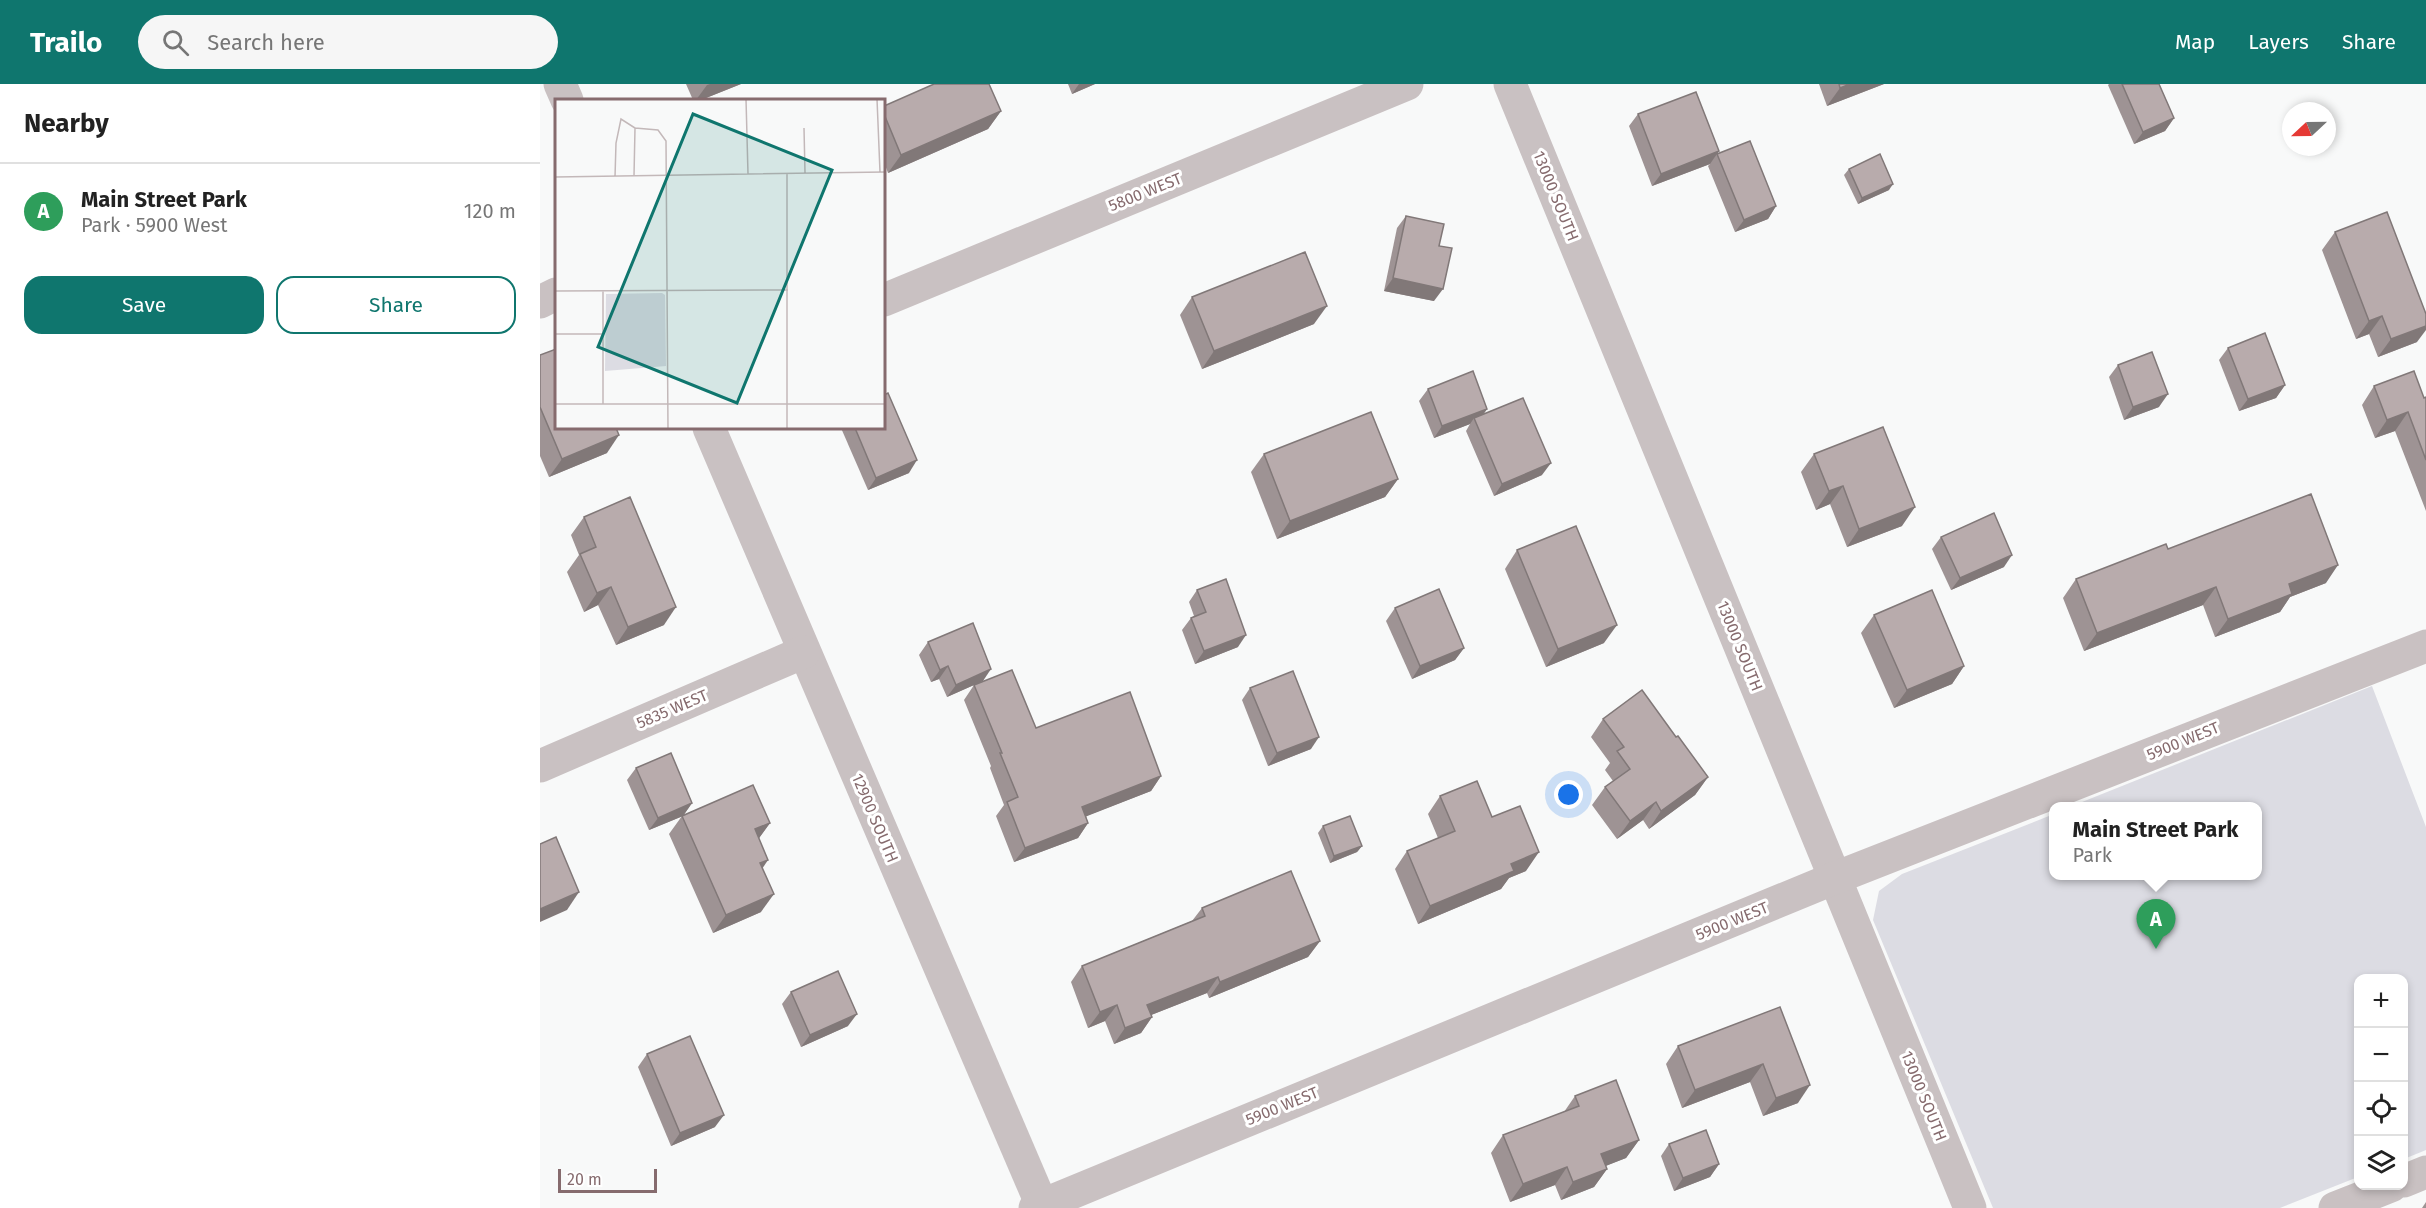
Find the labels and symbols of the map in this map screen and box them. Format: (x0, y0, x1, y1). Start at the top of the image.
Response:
inset map (555, 99, 885, 429)
north arrow (2282, 102, 2336, 156)
street label: 13000 SOUTH (1529, 148, 1583, 244)
street label: 5800 WEST (1106, 168, 1185, 215)
street label: 13000 SOUTH (1713, 598, 1767, 694)
street label: 5835 WEST (634, 685, 711, 732)
street label: 5900 WEST (2144, 718, 2223, 764)
street label: 12900 SOUTH (848, 771, 902, 865)
your location (1554, 780, 1583, 809)
street label: 5900 WEST (1693, 898, 1772, 944)
pin: A (2136, 900, 2176, 949)
street label: 13000 SOUTH (1897, 1048, 1951, 1144)
street label: 5900 WEST (1243, 1083, 1322, 1129)
scale bar (558, 1166, 657, 1194)

